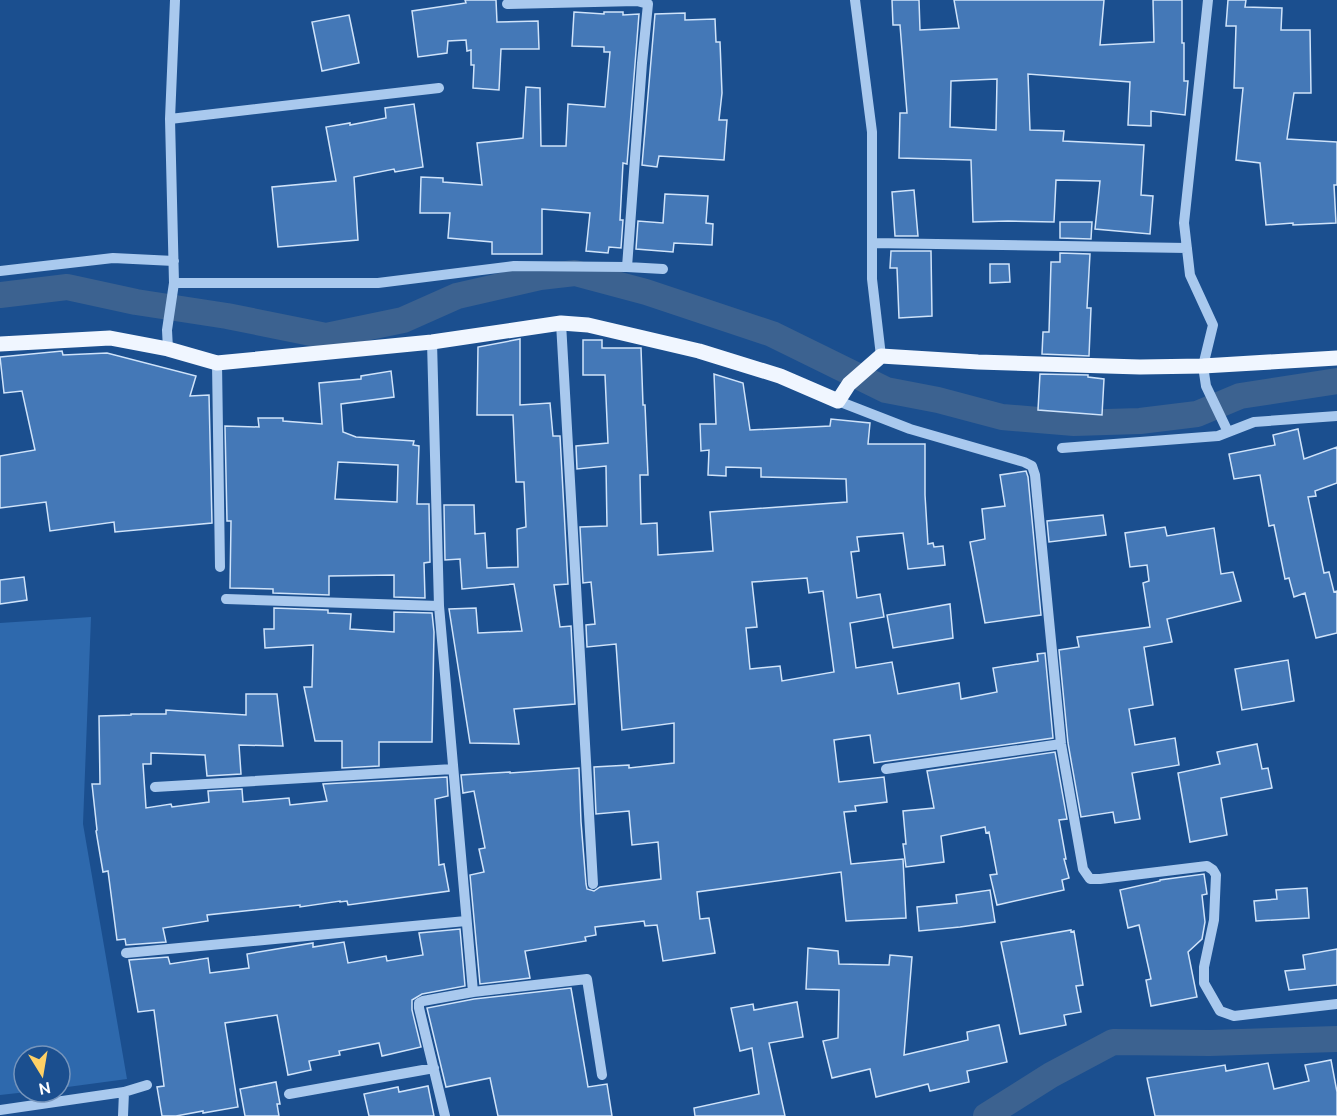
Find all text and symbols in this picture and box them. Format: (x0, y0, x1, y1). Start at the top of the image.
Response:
north arrow (12, 1044, 72, 1104)
text: N (37, 1079, 52, 1099)

